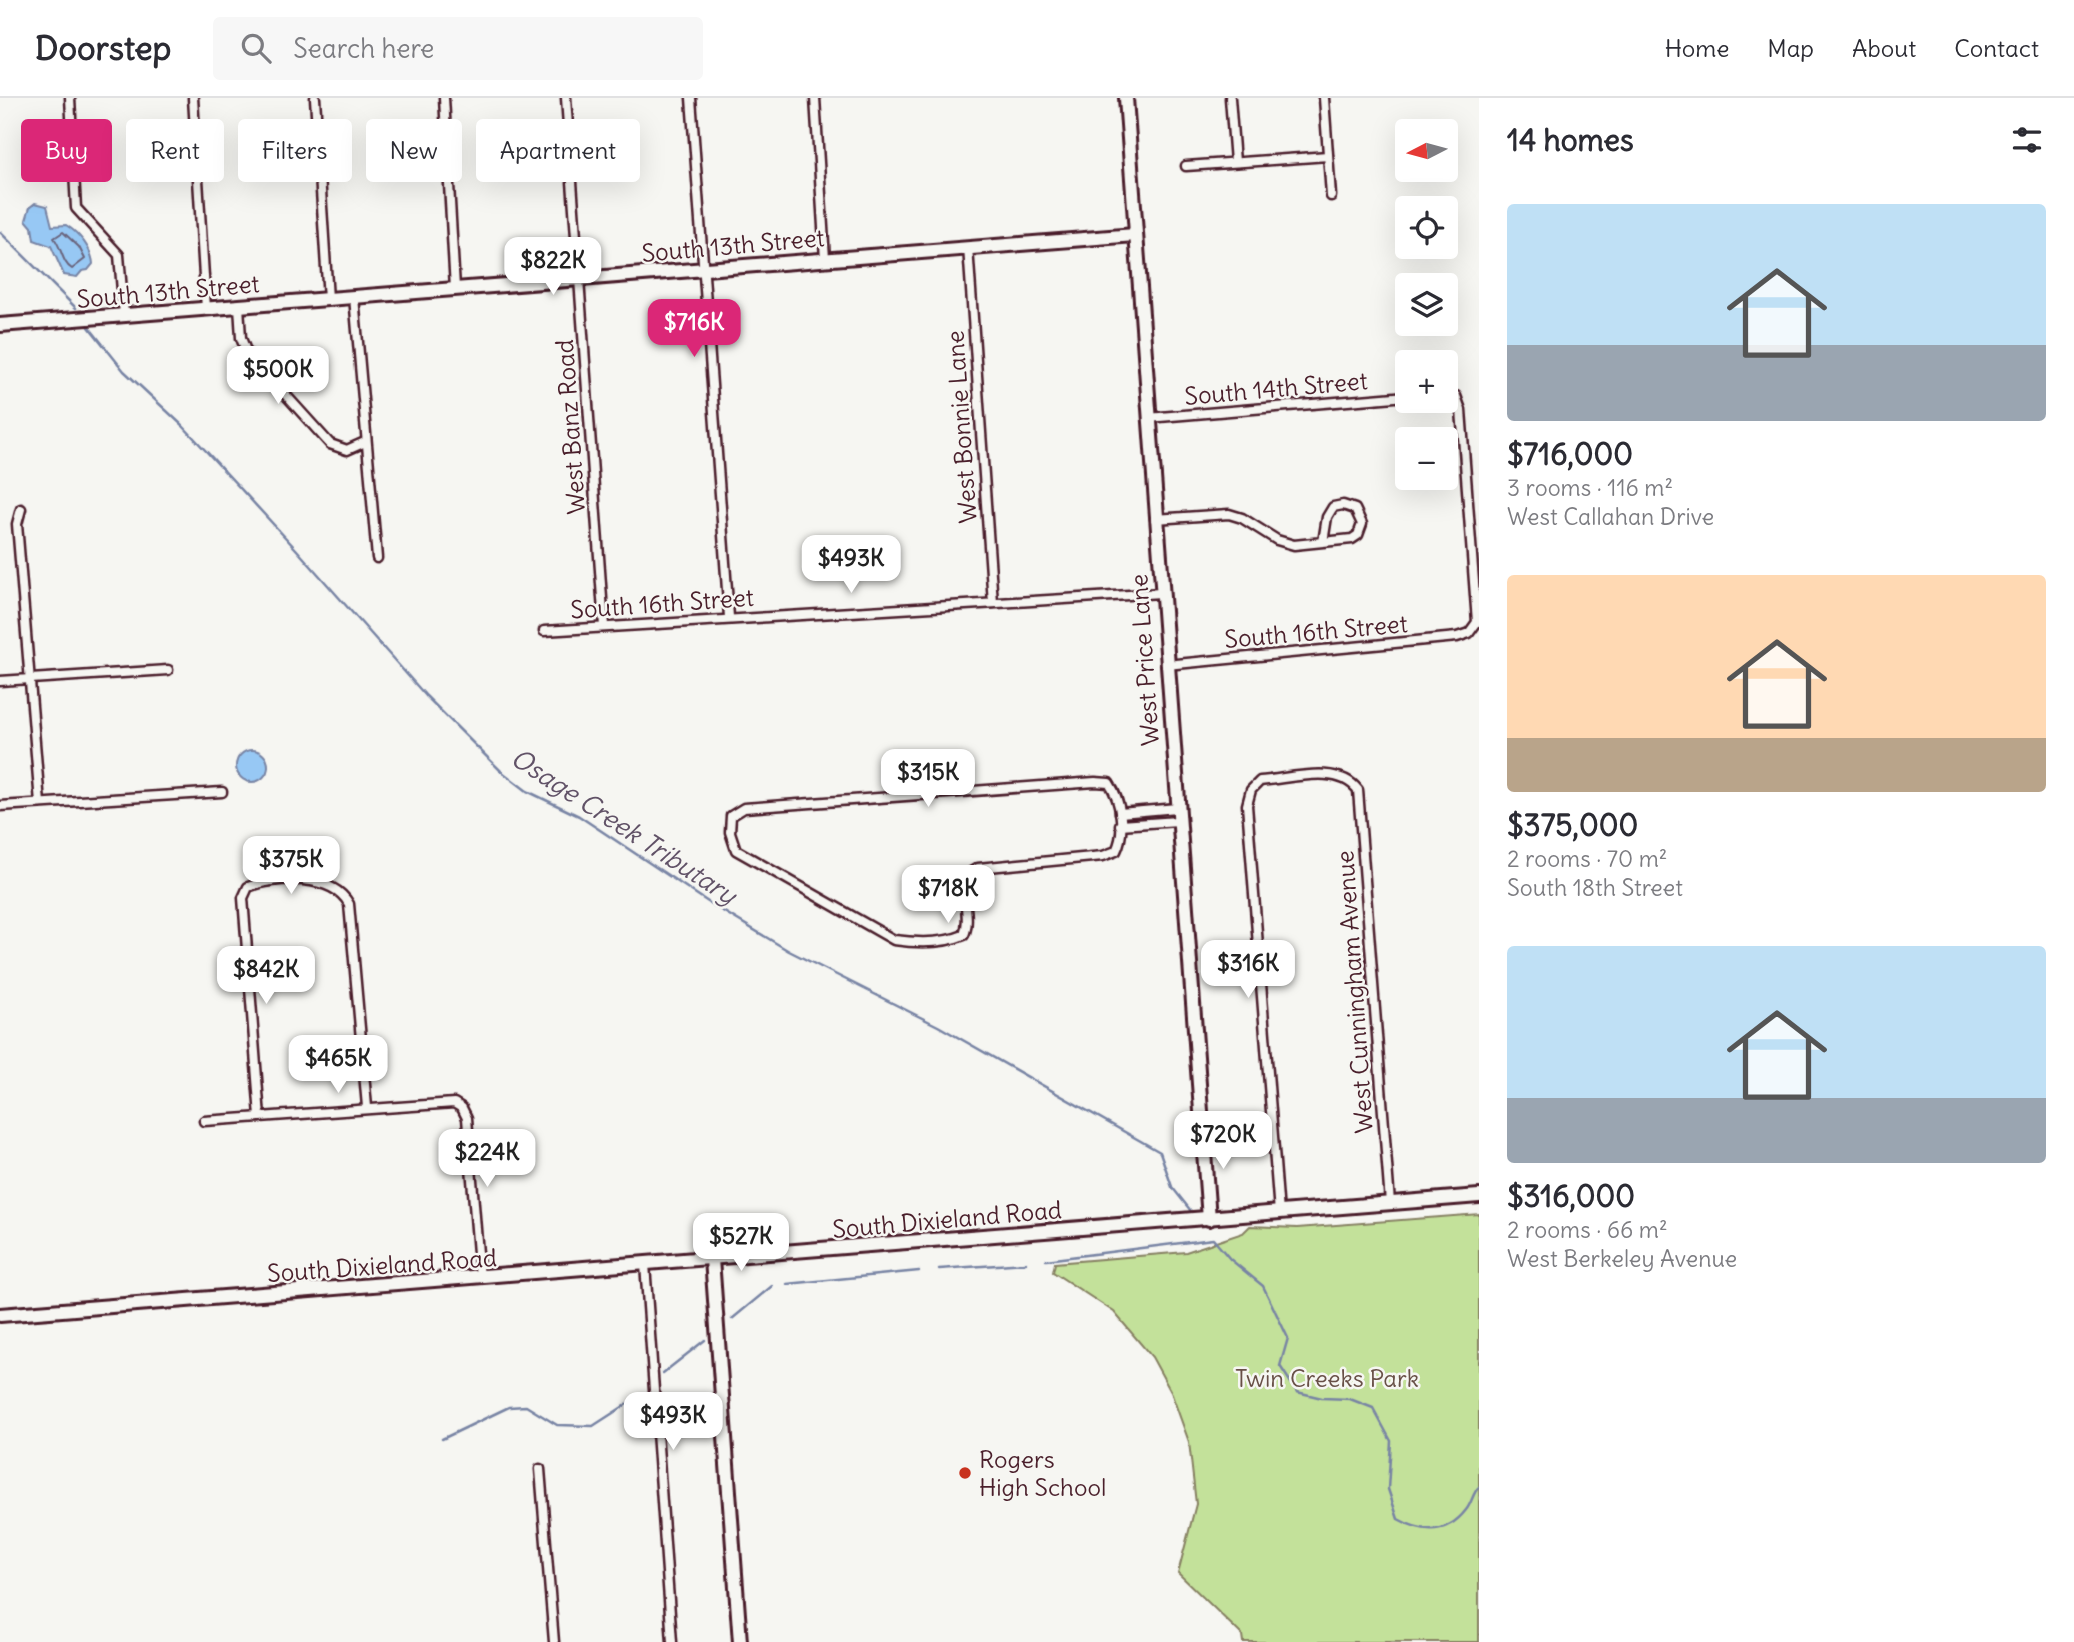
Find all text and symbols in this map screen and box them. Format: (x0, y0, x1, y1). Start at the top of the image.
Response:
search box (213, 17, 703, 80)
text: Doorstep (35, 27, 171, 69)
icon: search (237, 29, 275, 67)
text: Search here (293, 32, 434, 65)
text: Home (1665, 33, 1729, 63)
text: Map (1767, 33, 1814, 63)
text: About (1852, 33, 1916, 63)
text: Contact (1954, 33, 2039, 63)
chip: Buy (21, 119, 112, 182)
chip: Rent (126, 119, 224, 182)
chip: Filters (238, 119, 352, 182)
chip: New (366, 119, 462, 182)
chip: Apartment (476, 119, 640, 182)
north arrow (1395, 119, 1458, 182)
map controls (1395, 119, 1458, 490)
text: 14 homes (1507, 121, 1634, 159)
icon: filters (2008, 121, 2046, 159)
button: locate (1395, 196, 1458, 259)
street label: South 13th Street (640, 222, 826, 268)
pin: $822K (504, 238, 602, 297)
text: $822K (520, 245, 586, 274)
icon: home (1714, 250, 1840, 376)
street label: South 13th Street (75, 268, 261, 314)
button: layers (1395, 273, 1458, 336)
pin: $716K (645, 300, 743, 359)
text: $716K (664, 307, 724, 336)
street label: West Bonnie Lane (939, 330, 983, 524)
street label: West Banz Road (549, 338, 591, 516)
pin: $500K (229, 346, 327, 406)
button: + (1395, 350, 1458, 413)
text: $500K (243, 354, 313, 383)
street label: South 14th Street (1183, 365, 1369, 411)
button: − (1395, 427, 1458, 490)
text: $716,000 (1507, 435, 1633, 473)
text: 3 rooms · 116 m² (1507, 473, 1673, 502)
text: West Callahan Drive (1507, 502, 1714, 531)
pin: $493K (802, 536, 900, 595)
text: $493K (818, 543, 884, 572)
street label: West Price Lane (1123, 573, 1165, 747)
street label: South 16th Street (569, 582, 755, 624)
street label: South 16th Street (1223, 608, 1409, 654)
icon: home (1714, 621, 1840, 747)
water label: Osage Creek Tributary (505, 741, 745, 913)
pin: $315K (879, 750, 977, 809)
text: $315K (897, 757, 959, 786)
text: $375,000 (1507, 806, 1638, 844)
pin: $375K (242, 836, 340, 896)
text: $375K (259, 844, 323, 873)
text: 2 rooms · 70 m² (1507, 844, 1667, 873)
street label: West Cunningham Avenue (1329, 850, 1379, 1134)
pin: $718K (899, 866, 997, 925)
text: $718K (918, 873, 978, 902)
text: South 18th Street (1507, 873, 1683, 902)
pin: $316K (1199, 940, 1297, 1000)
pin: $842K (217, 946, 315, 1006)
text: $316K (1217, 948, 1279, 977)
text: $842K (233, 954, 299, 983)
icon: home (1714, 992, 1840, 1118)
pin: $465K (289, 1035, 387, 1095)
text: $465K (305, 1043, 371, 1072)
pin: $720K (1174, 1112, 1272, 1171)
text: $720K (1190, 1119, 1256, 1148)
pin: $224K (438, 1130, 536, 1189)
text: $224K (454, 1137, 520, 1166)
text: $316,000 (1507, 1177, 1635, 1215)
street label: South Dixieland Road (831, 1194, 1063, 1244)
pin: $527K (692, 1214, 790, 1273)
text: 2 rooms · 66 m² (1507, 1215, 1668, 1244)
text: $527K (709, 1221, 773, 1250)
street label: South Dixieland Road (266, 1242, 498, 1288)
text: West Berkeley Avenue (1507, 1244, 1737, 1273)
park label: Twin Creeks Park (1235, 1363, 1419, 1393)
pin: $493K (624, 1392, 722, 1452)
text: $493K (640, 1400, 706, 1429)
place label: Rogers High School (979, 1444, 1106, 1502)
marker: Rogers High School (957, 1465, 973, 1481)

